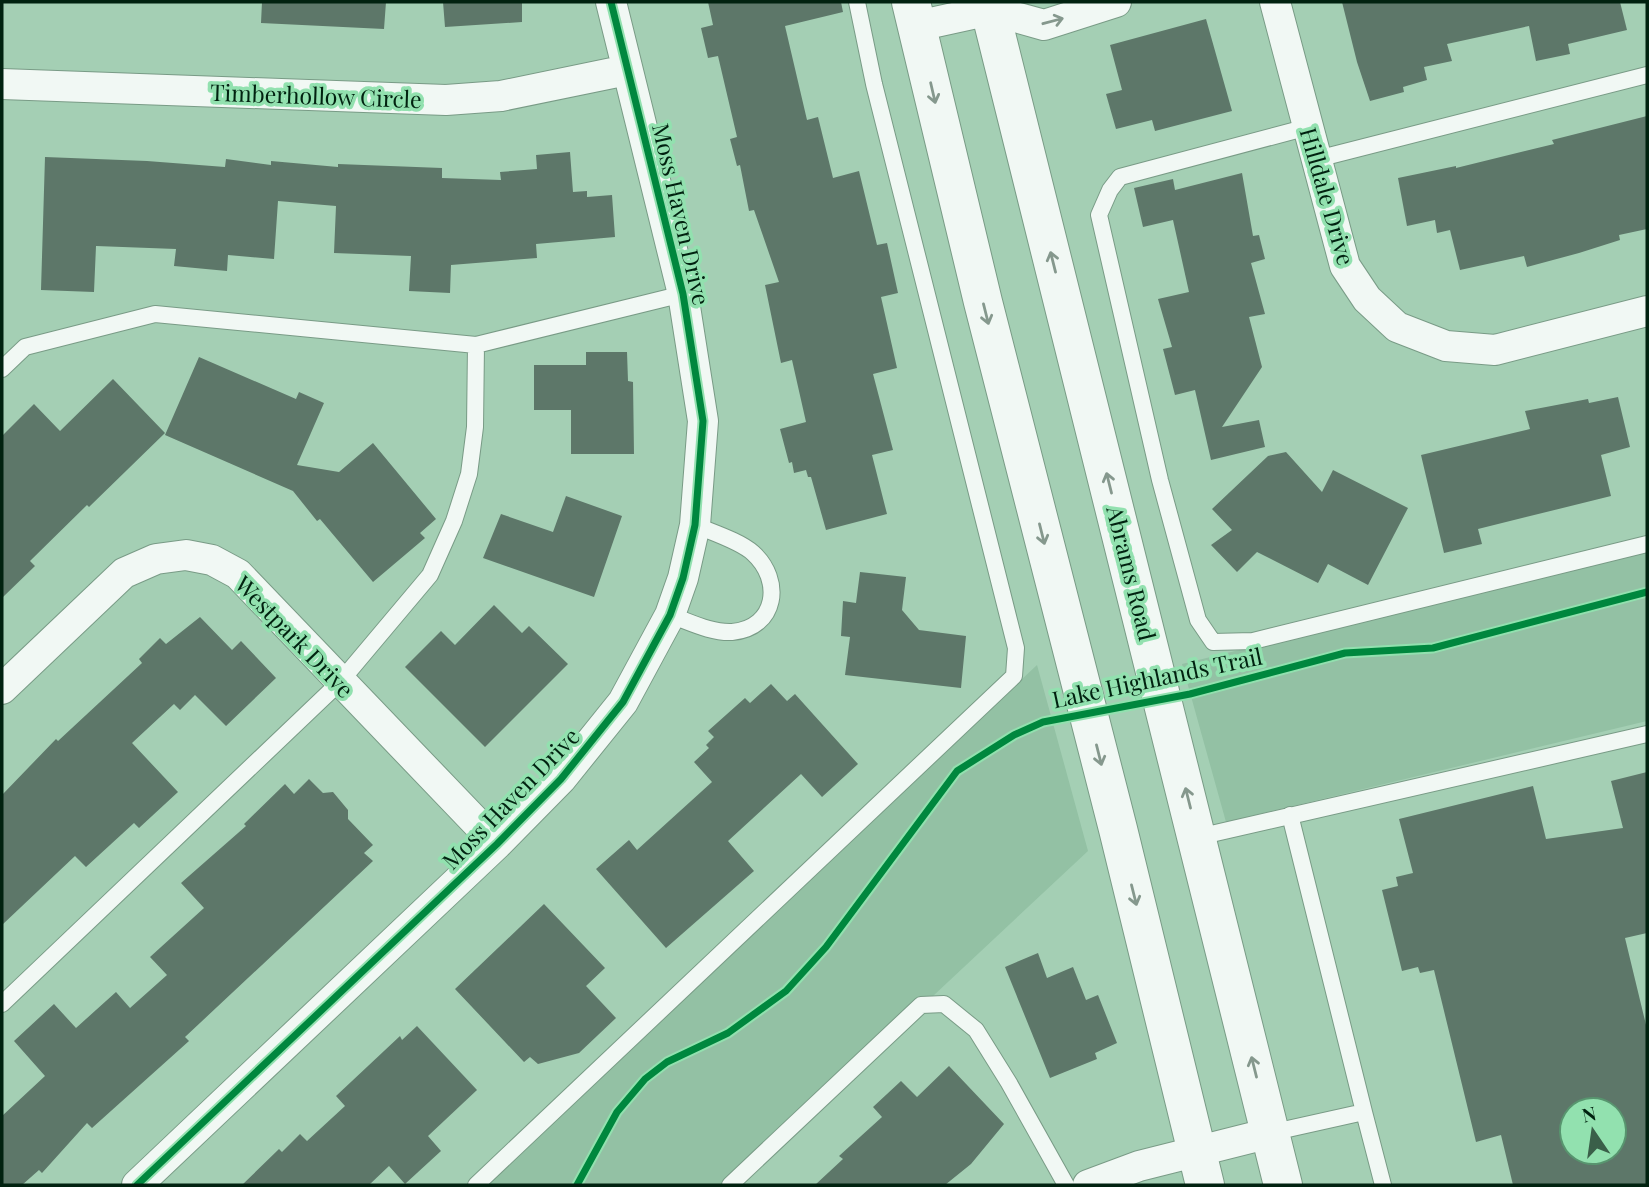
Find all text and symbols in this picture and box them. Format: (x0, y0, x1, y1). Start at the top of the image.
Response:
one-way arrow (1041, 14, 1064, 27)
street label: Timberhollow Circle (210, 76, 422, 114)
one-way arrow (927, 81, 940, 103)
street label: Moss Haven Drive (646, 120, 718, 308)
street label: Hilldale Drive (1294, 124, 1362, 268)
one-way arrow (1046, 251, 1059, 274)
one-way arrow (980, 302, 993, 325)
one-way arrow (1102, 472, 1115, 494)
street label: Abrams Road (1100, 501, 1164, 644)
one-way arrow (1036, 522, 1049, 545)
street label: Westpark Drive (228, 568, 361, 704)
street label: Lake Highlands Trail (1049, 640, 1265, 714)
street label: Moss Haven Drive (434, 720, 586, 876)
one-way arrow (1093, 743, 1106, 765)
one-way arrow (1181, 787, 1194, 810)
one-way arrow (1128, 884, 1141, 906)
one-way arrow (1247, 1056, 1260, 1079)
north arrow (1558, 1096, 1628, 1166)
text: N (1579, 1099, 1599, 1128)

